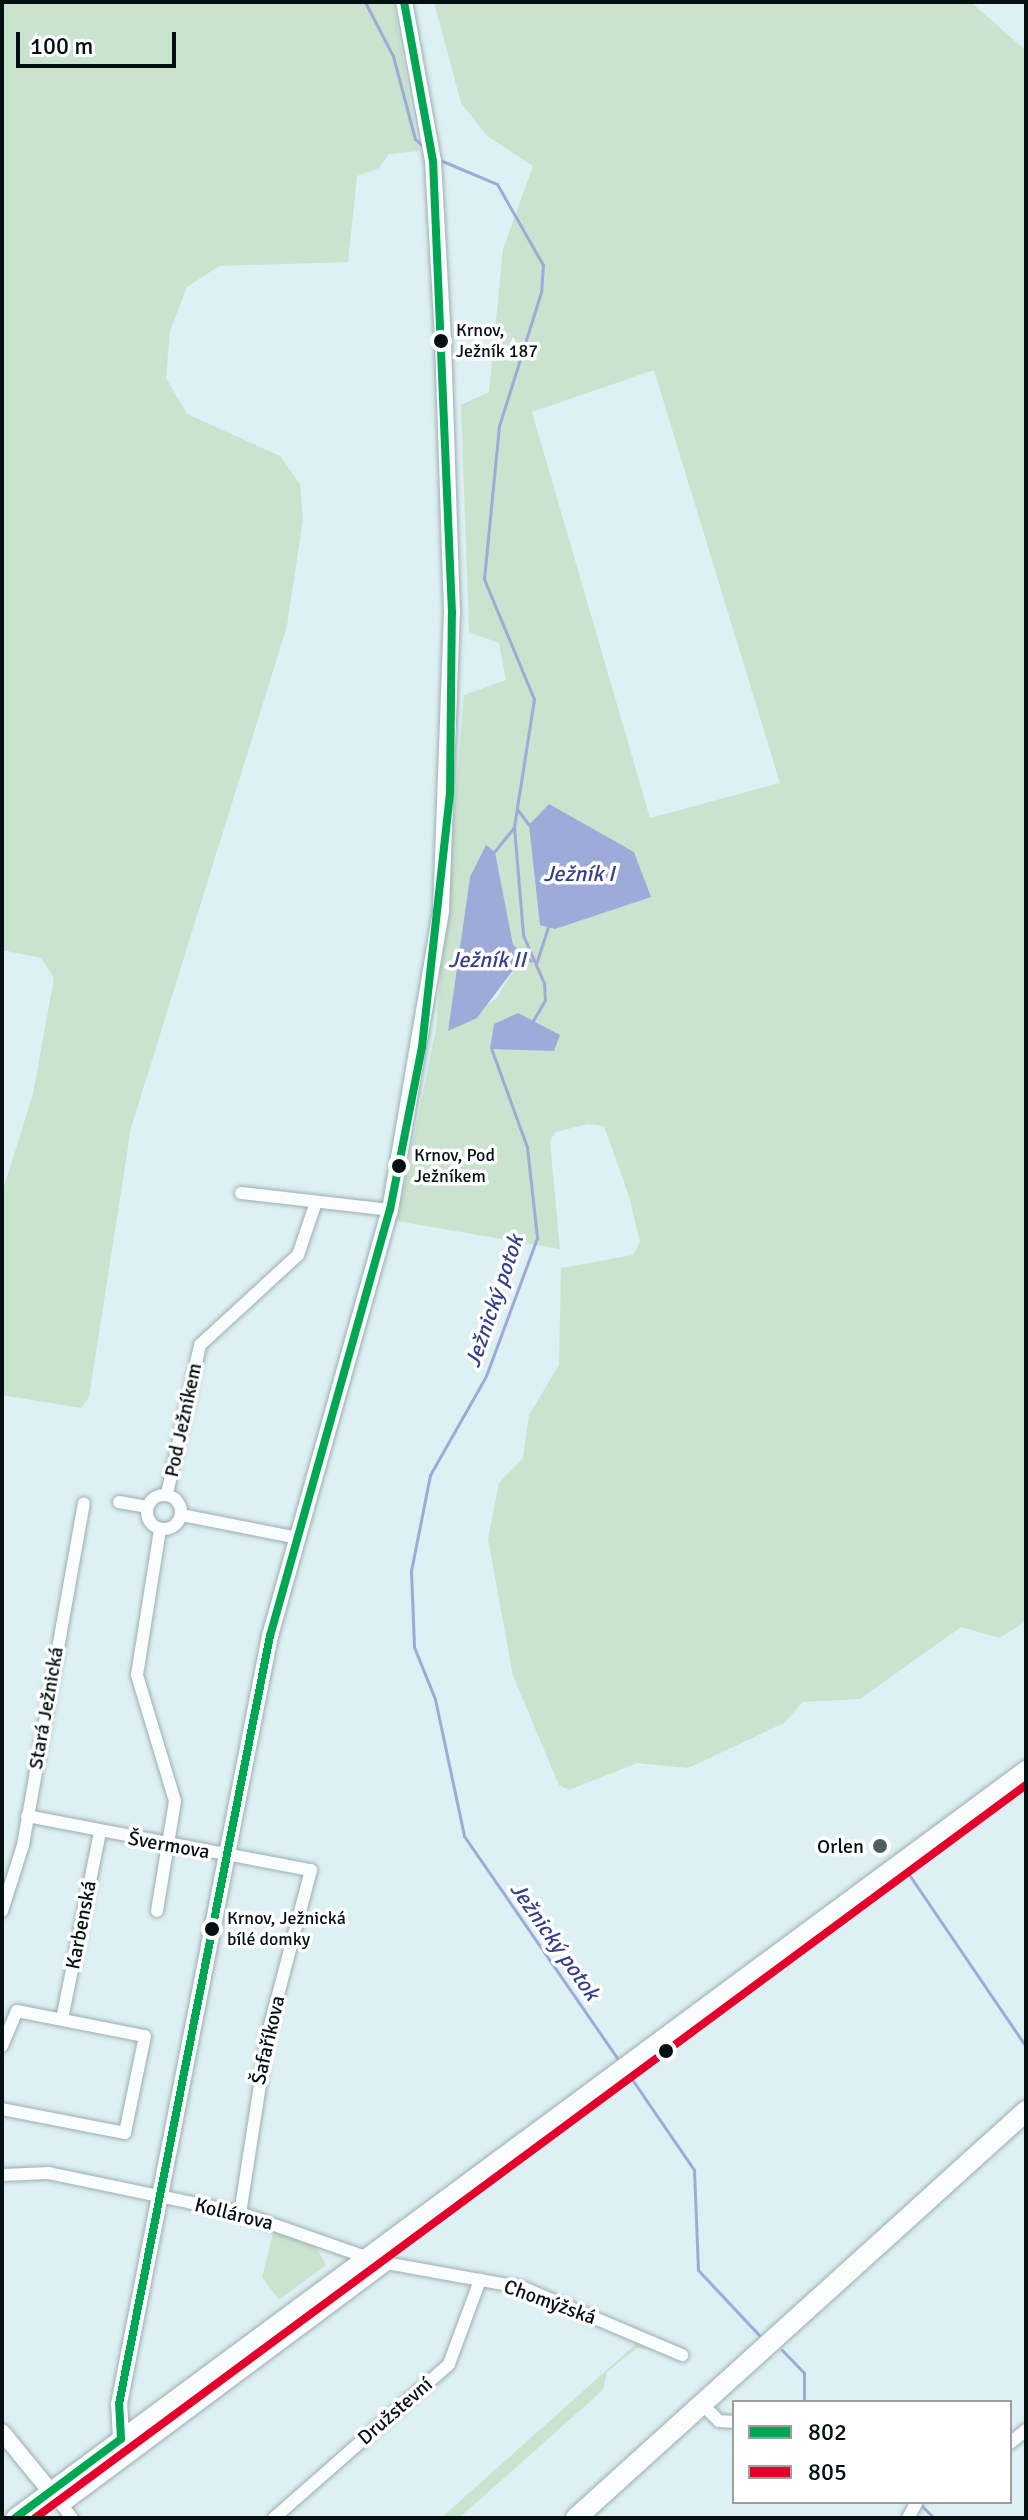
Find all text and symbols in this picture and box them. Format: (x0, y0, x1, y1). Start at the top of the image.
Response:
scale bar (20, 16, 180, 66)
text: 100 m (30, 31, 93, 61)
place label: Krnov, Ježník 187 (456, 320, 538, 362)
marker: Krnov, Ježník 187 (433, 333, 449, 349)
water label: Ježník I (544, 861, 614, 887)
water label: Ježník II (448, 947, 526, 973)
place label: Krnov, Pod Ježníkem (414, 1145, 495, 1188)
marker: Krnov, Pod Ježníkem (391, 1158, 407, 1174)
water label: Ježnický potok (459, 1231, 529, 1371)
street label: Pod Ježníkem (159, 1361, 207, 1479)
street label: Stará Ježnická (23, 1645, 69, 1771)
street label: Švermova (126, 1826, 212, 1864)
place label: Orlen (817, 1834, 864, 1858)
marker: Orlen (871, 1837, 889, 1855)
water label: Ježnický potok (505, 1877, 605, 2005)
street label: Karbenská (61, 1879, 101, 1971)
place label: Krnov, Ježnická bílé domky (227, 1908, 346, 1950)
marker: Krnov, Ježnická bílé domky (204, 1921, 220, 1937)
street label: Šafaříkova (246, 1993, 290, 2087)
unlabelled marker (658, 2043, 674, 2059)
street label: Kollárova (192, 2193, 276, 2235)
street label: Chomýžská (501, 2274, 599, 2330)
street label: Družstevní (353, 2372, 437, 2450)
legend (732, 2400, 1012, 2504)
text: 802 (808, 2417, 847, 2447)
text: 805 (808, 2457, 847, 2487)

